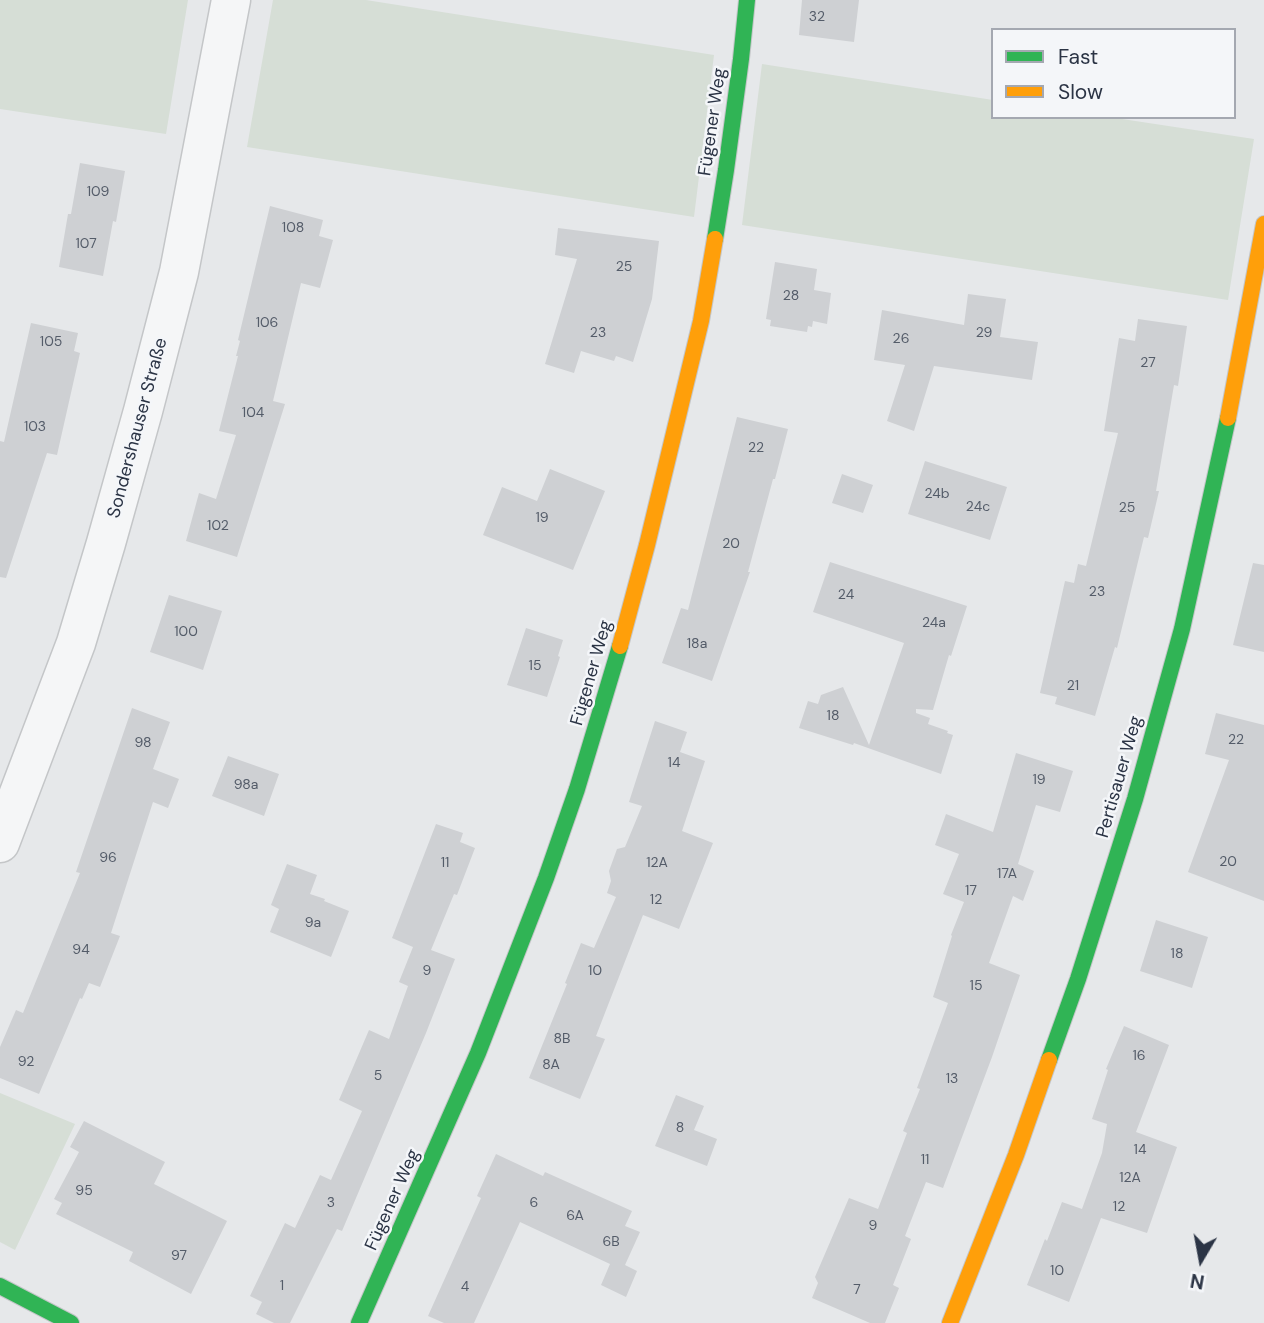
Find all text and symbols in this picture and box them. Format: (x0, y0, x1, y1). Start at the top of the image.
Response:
house number: 32 (809, 9, 825, 25)
legend (991, 28, 1236, 119)
text: Fast (1058, 43, 1098, 71)
street label: Fügener Weg (695, 67, 731, 177)
text: Slow (1058, 78, 1103, 106)
house number: 109 (87, 184, 109, 200)
house number: 108 (282, 220, 304, 236)
house number: 107 (75, 236, 97, 252)
house number: 25 (616, 259, 632, 275)
house number: 28 (783, 288, 799, 304)
house number: 106 (256, 315, 278, 331)
house number: 23 (590, 325, 606, 341)
house number: 29 (976, 325, 992, 341)
house number: 26 (893, 331, 909, 347)
house number: 105 (40, 334, 62, 350)
street label: Sondershauser Straße (104, 336, 172, 520)
house number: 27 (1140, 355, 1156, 371)
house number: 104 (242, 405, 264, 421)
house number: 103 (24, 419, 46, 435)
house number: 22 (748, 440, 764, 456)
house number: 24b (924, 486, 950, 502)
house number: 24c (966, 499, 990, 515)
house number: 25 (1119, 500, 1135, 516)
house number: 19 (535, 510, 549, 526)
house number: 102 (207, 518, 229, 534)
house number: 20 (722, 536, 740, 552)
house number: 23 (1089, 584, 1105, 600)
house number: 24 (838, 587, 854, 603)
house number: 24a (922, 615, 946, 631)
street label: Fügener Weg (567, 618, 617, 728)
house number: 100 (174, 624, 198, 640)
house number: 18a (687, 636, 707, 652)
house number: 15 (529, 658, 541, 674)
house number: 21 (1067, 678, 1079, 694)
house number: 18 (827, 708, 839, 724)
street label: Pertisauer Weg (1092, 714, 1148, 840)
house number: 22 (1228, 732, 1244, 748)
house number: 98 (134, 735, 152, 751)
house number: 14 (668, 755, 680, 771)
house number: 19 (1032, 772, 1046, 788)
house number: 98a (234, 777, 258, 793)
house number: 96 (99, 850, 117, 866)
house number: 20 (1219, 854, 1237, 870)
house number: 11 (441, 855, 449, 871)
house number: 12A (646, 855, 668, 871)
house number: 17A (997, 866, 1017, 882)
house number: 17 (965, 883, 977, 899)
house number: 12 (650, 892, 662, 908)
house number: 9a (305, 915, 321, 931)
house number: 94 (72, 942, 90, 958)
house number: 18 (1171, 946, 1183, 962)
house number: 9 (423, 963, 431, 979)
house number: 10 (588, 963, 602, 979)
house number: 15 (970, 978, 982, 994)
house number: 8B (554, 1031, 570, 1047)
house number: 16 (1132, 1048, 1146, 1064)
house number: 92 (18, 1054, 34, 1070)
house number: 8A (542, 1057, 560, 1073)
house number: 5 (374, 1068, 382, 1084)
house number: 13 (946, 1071, 958, 1087)
house number: 8 (676, 1120, 684, 1136)
house number: 14 (1134, 1142, 1146, 1158)
street label: Fügener Weg (361, 1146, 425, 1254)
house number: 11 (921, 1152, 929, 1168)
house number: 12A (1119, 1170, 1141, 1186)
house number: 95 (75, 1183, 93, 1199)
house number: 3 (327, 1195, 335, 1211)
house number: 6 (530, 1195, 538, 1211)
house number: 12 (1113, 1199, 1125, 1215)
house number: 6A (566, 1208, 584, 1224)
house number: 9 (869, 1218, 877, 1234)
north arrow (1166, 1225, 1236, 1295)
house number: 6B (602, 1234, 620, 1250)
house number: 97 (171, 1248, 187, 1264)
house number: 10 (1050, 1263, 1064, 1279)
text: N (1188, 1268, 1206, 1295)
house number: 1 (280, 1278, 284, 1294)
house number: 4 (461, 1279, 469, 1295)
house number: 7 (853, 1282, 861, 1298)

